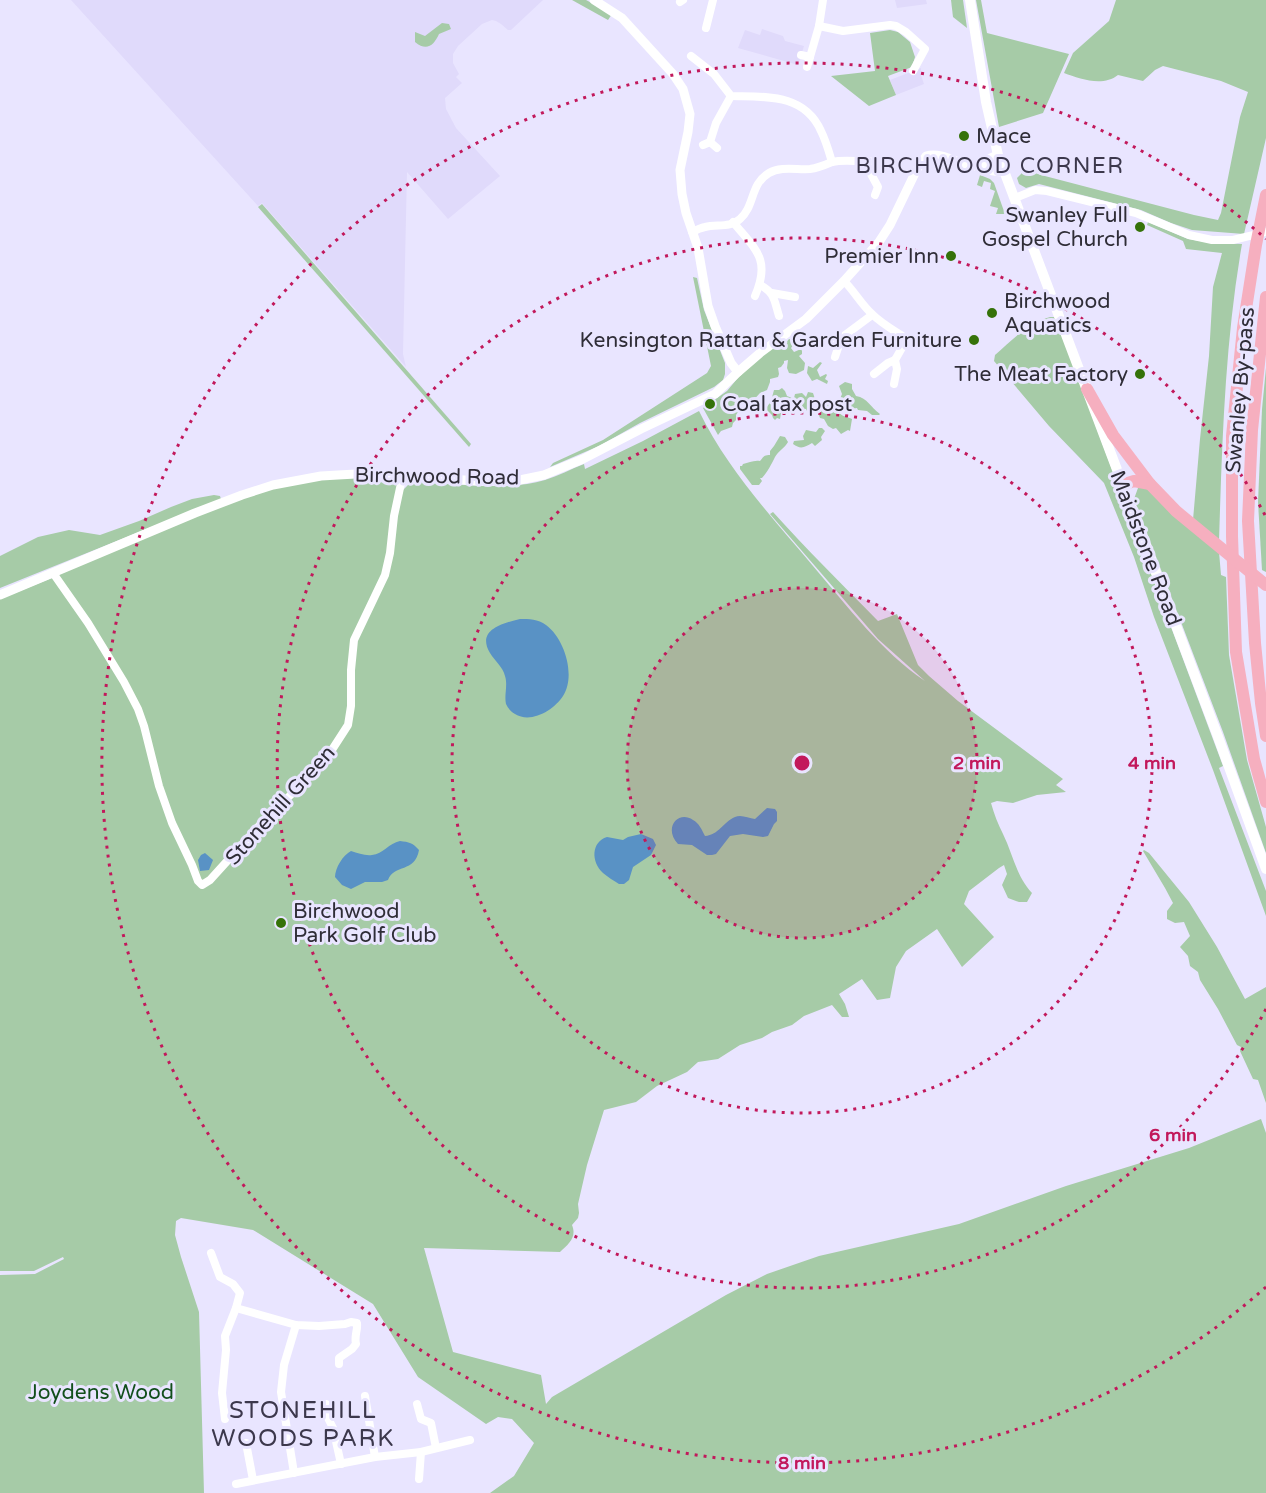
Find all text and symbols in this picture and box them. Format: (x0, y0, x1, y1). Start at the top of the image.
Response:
place label: Mace (976, 124, 1031, 149)
marker: Mace (957, 129, 971, 143)
district label: BIRCHWOOD CORNER (855, 153, 1125, 179)
place label: Swanley Full Gospel Church (982, 203, 1128, 252)
marker: Swanley Full Gospel Church (1133, 220, 1147, 234)
place label: Premier Inn (824, 244, 939, 269)
marker: Premier Inn (944, 249, 958, 263)
place label: Birchwood Aquatics (1004, 289, 1110, 338)
marker: Birchwood Aquatics (985, 306, 999, 320)
street label: Swanley By-pass (1221, 306, 1260, 474)
place label: Kensington Rattan & Garden Furniture (579, 328, 962, 353)
marker: Kensington Rattan & Garden Furniture (967, 333, 981, 347)
place label: The Meat Factory (954, 362, 1128, 387)
marker: The Meat Factory (1133, 367, 1147, 381)
place label: Coal tax post (722, 392, 852, 417)
marker: Coal tax post (703, 397, 717, 411)
street label: Birchwood Road (354, 463, 520, 490)
street label: Maidstone Road (1104, 467, 1187, 629)
street label: Stonehill Green (220, 741, 340, 870)
text: 2 min (953, 752, 1001, 774)
text: 4 min (1128, 752, 1176, 774)
centre of rings (792, 753, 812, 773)
place label: Birchwood Park Golf Club (293, 899, 437, 948)
marker: Birchwood Park Golf Club (274, 916, 288, 930)
text: 6 min (1149, 1124, 1197, 1146)
park label: Joydens Wood (28, 1380, 174, 1405)
district label: STONEHILL WOODS PARK (211, 1396, 395, 1453)
text: 8 min (778, 1452, 826, 1474)

